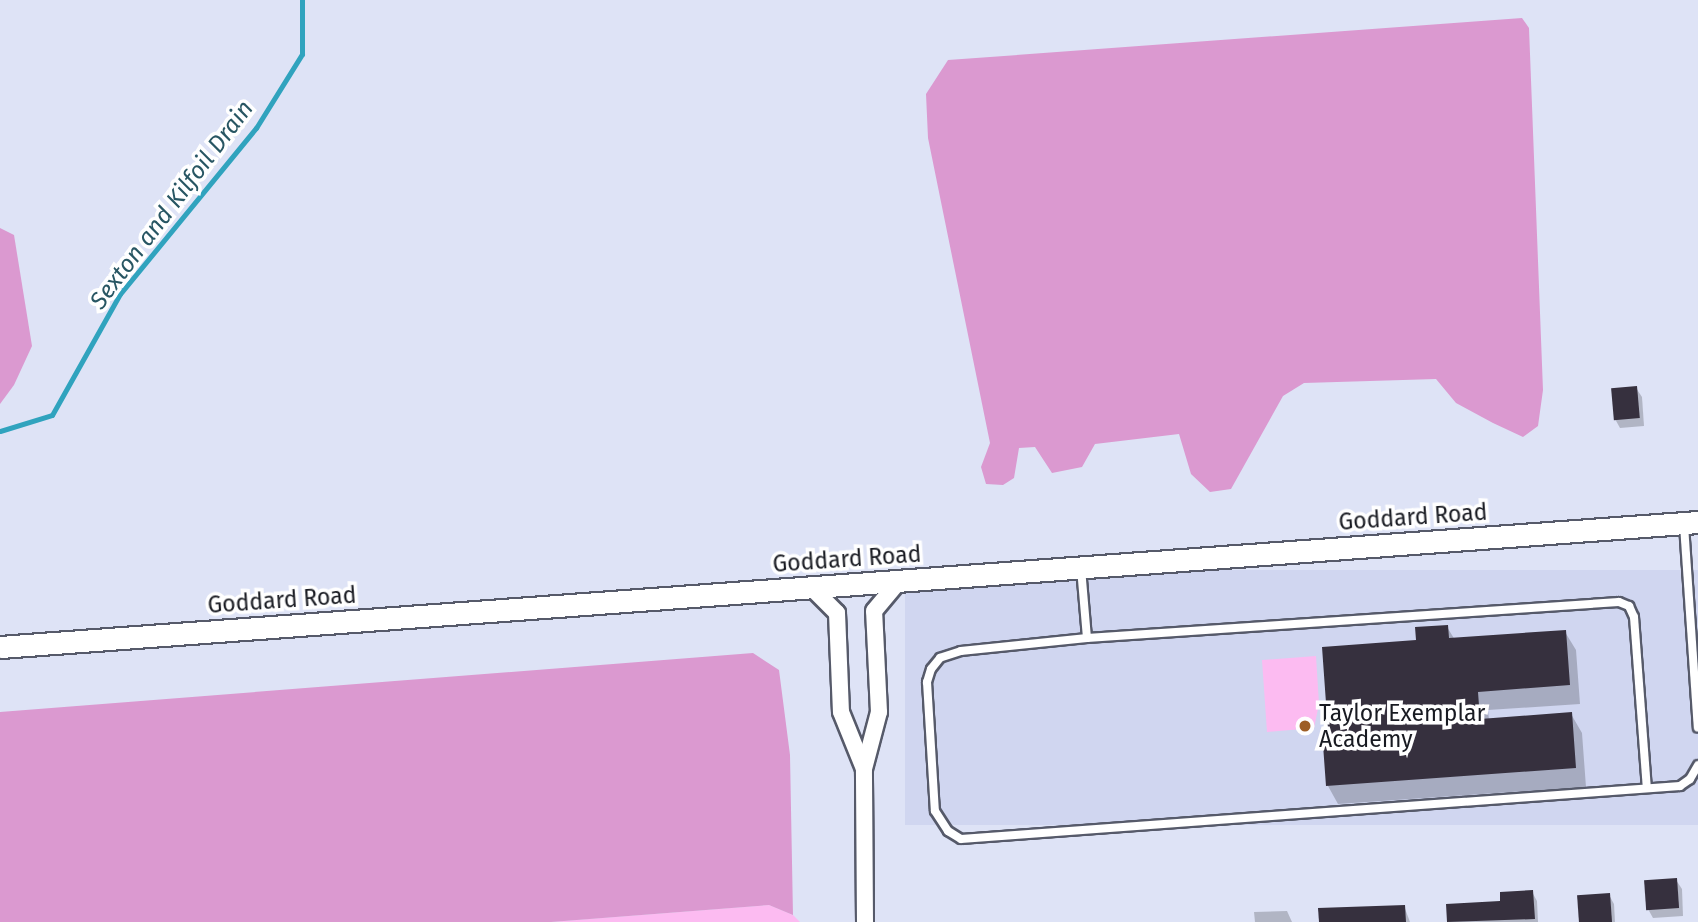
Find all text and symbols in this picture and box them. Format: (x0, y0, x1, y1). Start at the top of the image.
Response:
water label: Sexton and Kilfoil Drain (84, 95, 260, 315)
street label: Goddard Road (1338, 498, 1488, 536)
street label: Goddard Road (772, 540, 922, 578)
street label: Goddard Road (207, 581, 357, 619)
place label: Taylor Exemplar Academy (1319, 699, 1485, 753)
marker: Taylor Exemplar Academy (1297, 718, 1313, 734)

